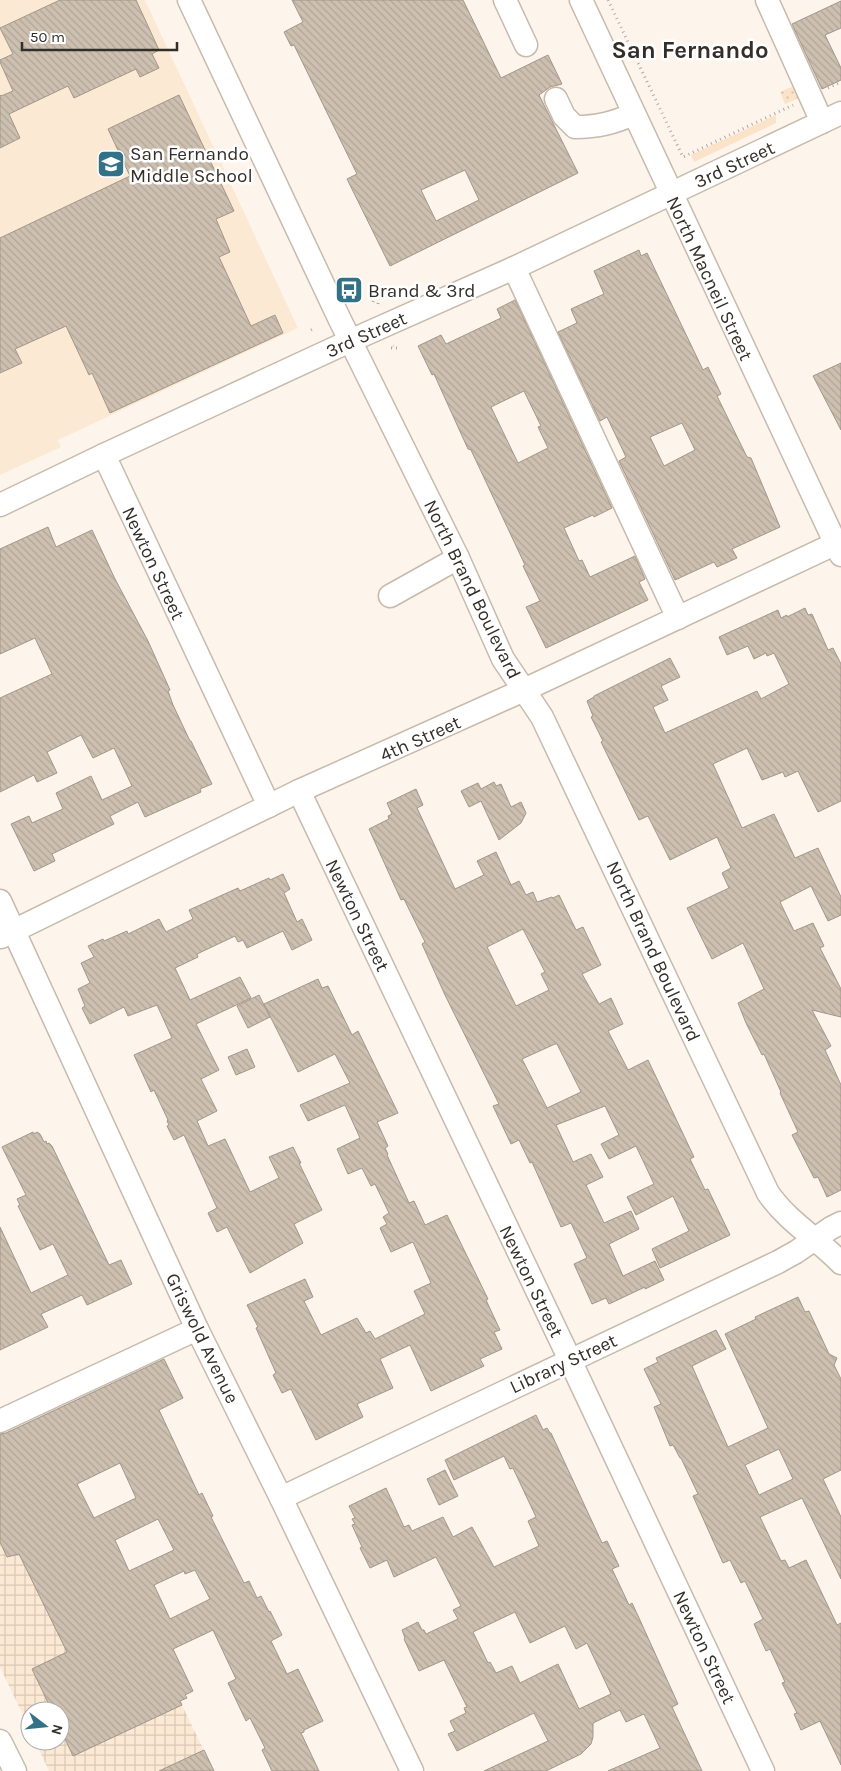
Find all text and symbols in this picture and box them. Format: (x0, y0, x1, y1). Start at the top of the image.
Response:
scale bar (22, 20, 178, 52)
text: 50 m (30, 28, 65, 46)
district label: San Fernando (611, 36, 769, 64)
street label: 3rd Street (691, 137, 778, 193)
place label: San Fernando Middle School (130, 143, 253, 187)
school or university icon: San Fernando Middle School (96, 149, 126, 179)
street label: North Macneil Street (661, 193, 757, 364)
bus stop icon: Brand & 3rd (334, 275, 364, 305)
place label: Brand & 3rd (368, 280, 476, 302)
street label: 3rd Street (323, 307, 410, 362)
street label: North Brand Boulevard (419, 496, 525, 683)
street label: Newton Street (117, 503, 189, 623)
street label: 4th Street (377, 711, 464, 766)
street label: Newton Street (320, 856, 394, 975)
street label: North Brand Boulevard (602, 858, 705, 1045)
street label: Newton Street (494, 1222, 568, 1341)
street label: Griswold Avenue (161, 1270, 243, 1407)
street label: Library Street (506, 1330, 620, 1398)
street label: Newton Street (668, 1587, 740, 1707)
north arrow (20, 1701, 70, 1751)
text: N (47, 1722, 67, 1737)

